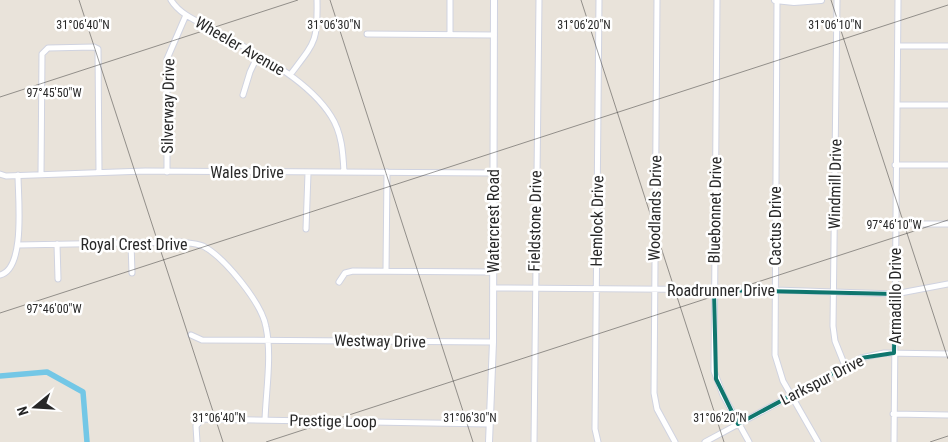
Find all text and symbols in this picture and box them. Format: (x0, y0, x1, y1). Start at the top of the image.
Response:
street label: Wheeler Avenue (192, 13, 288, 79)
text: 31°06'40"N (56, 18, 110, 32)
text: 31°06'30"N (307, 18, 361, 32)
text: 31°06'20"N (557, 18, 611, 32)
text: 31°06'10"N (808, 18, 862, 32)
street label: Silverway Drive (158, 58, 178, 154)
text: 97°45'50"W (26, 86, 82, 100)
street label: Windmill Drive (825, 139, 845, 229)
street label: Woodlands Drive (645, 155, 665, 261)
street label: Bluebonnet Drive (705, 156, 725, 264)
street label: Wales Drive (210, 163, 284, 182)
street label: Watercrest Road (484, 169, 503, 273)
street label: Fieldstone Drive (525, 170, 545, 272)
street label: Hemlock Drive (587, 175, 607, 267)
street label: Cactus Drive (766, 186, 785, 266)
text: 97°46'10"W (866, 218, 922, 232)
street label: Royal Crest Drive (81, 235, 187, 254)
street label: Armadillo Drive (886, 248, 905, 344)
street label: Roadrunner Drive (667, 281, 775, 300)
text: 97°46'00"W (26, 302, 82, 316)
street label: Westway Drive (334, 331, 426, 351)
street label: Larkspur Drive (777, 351, 867, 409)
north arrow (10, 382, 60, 432)
text: N (14, 404, 32, 418)
text: 31°06'40"N (192, 411, 246, 425)
street label: Prestige Loop (289, 411, 377, 431)
text: 31°06'30"N (443, 411, 497, 425)
text: 31°06'20"N (693, 411, 747, 425)

